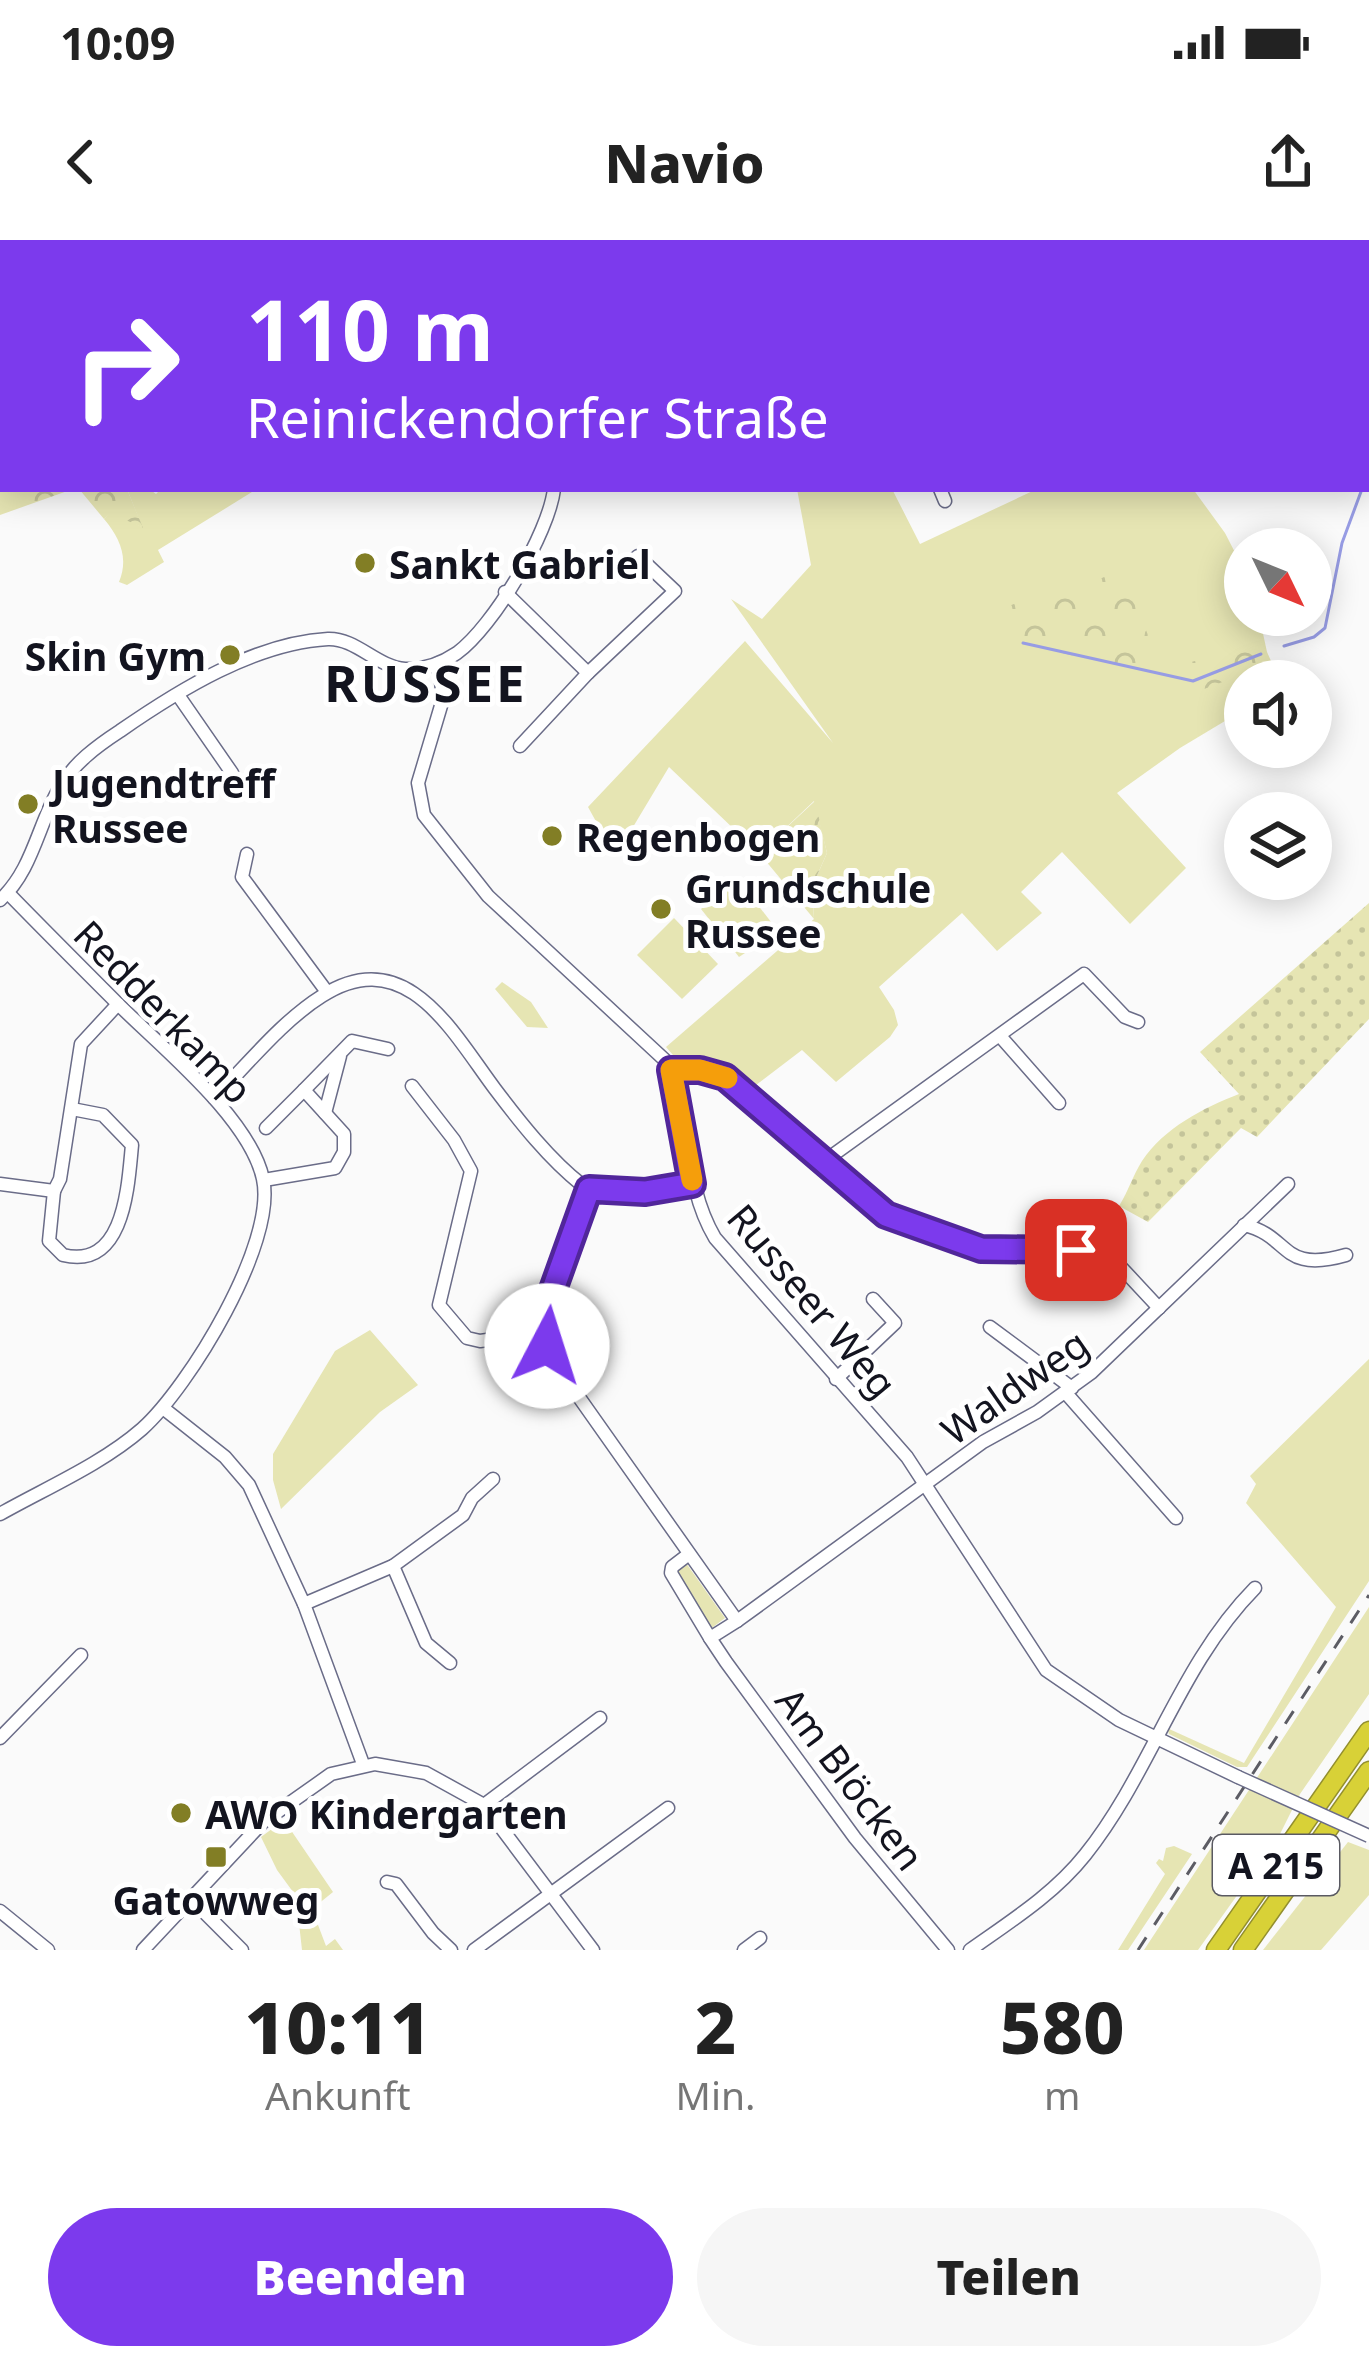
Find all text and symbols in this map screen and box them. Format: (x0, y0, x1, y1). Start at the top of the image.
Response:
text: 10:09 (60, 12, 176, 73)
text: Navio (604, 125, 765, 199)
icon: back (48, 129, 114, 195)
icon: share (1255, 129, 1321, 195)
text: 110 m (246, 271, 494, 386)
icon: right (48, 288, 204, 444)
text: Reinickendorfer Straße (246, 380, 829, 454)
north arrow (1224, 528, 1332, 636)
map controls (1224, 528, 1332, 900)
place label: Sankt Gabriel (389, 537, 651, 590)
marker: Sankt Gabriel (352, 550, 378, 576)
place label: Skin Gym (25, 629, 206, 682)
marker: Skin Gym (217, 642, 243, 668)
district label: RUSSEE (324, 647, 528, 717)
button: sound (1224, 660, 1332, 768)
place label: Jugendtreff Russee (49, 756, 277, 854)
marker: Jugendtreff Russee (15, 791, 41, 817)
button: layers (1224, 792, 1332, 900)
place label: Regenbogen (576, 810, 820, 863)
marker: Regenbogen (539, 823, 565, 849)
place label: Grundschule Russee (685, 861, 931, 959)
marker: Grundschule Russee (648, 896, 674, 922)
street label: Redderkamp (63, 908, 265, 1114)
street label: Russeer Weg (716, 1192, 910, 1408)
pin (1025, 1199, 1127, 1301)
icon: arrive (1043, 1217, 1109, 1283)
position arrow (484, 1283, 610, 1409)
street label: Waldweg (930, 1316, 1098, 1456)
street label: Am Blöcken (765, 1676, 937, 1880)
place label: AWO Kindergarten (205, 1787, 568, 1840)
marker: AWO Kindergarten (168, 1800, 194, 1826)
road number: A 215 (1213, 1835, 1339, 1895)
marker: Gatowweg (203, 1844, 229, 1870)
place label: Gatowweg (113, 1873, 319, 1926)
text: 10:11 (244, 1977, 431, 2075)
text: 2 (695, 1977, 736, 2075)
text: 580 (1000, 1977, 1125, 2075)
text: Ankunft (265, 2068, 411, 2121)
text: Min. (676, 2068, 756, 2121)
text: m (1044, 2068, 1080, 2121)
button: Beenden (48, 2208, 673, 2346)
button: Teilen (697, 2208, 1321, 2346)

